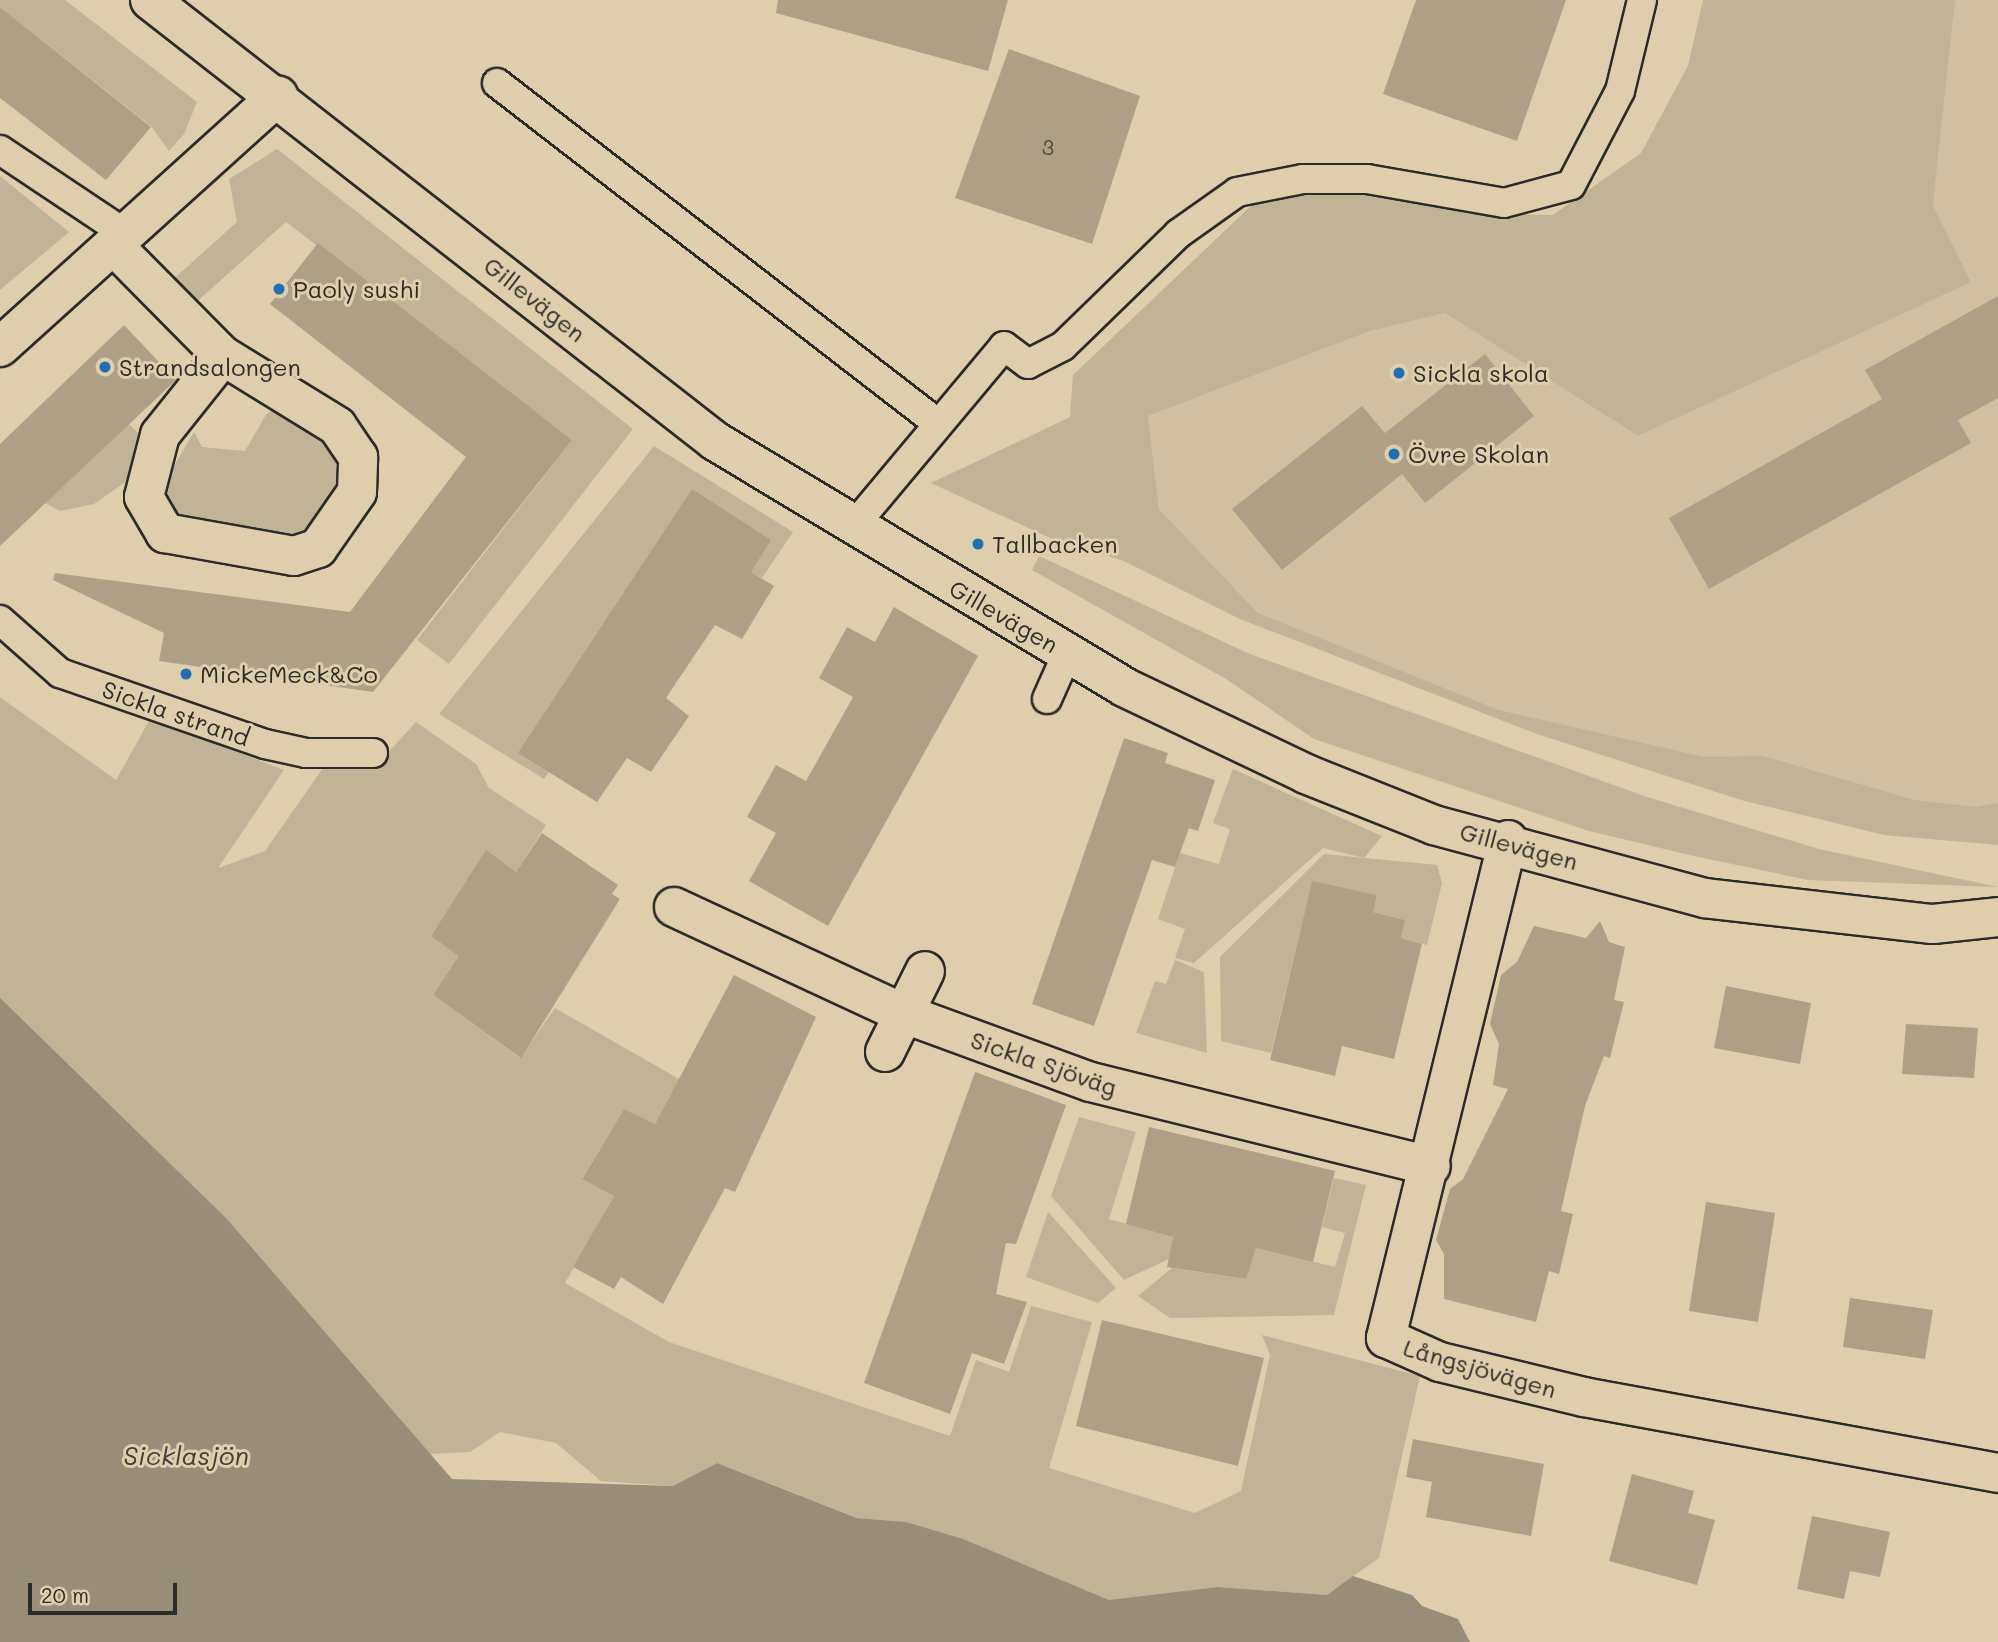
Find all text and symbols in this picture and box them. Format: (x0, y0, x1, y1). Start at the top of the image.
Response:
house number: 3 (1042, 134, 1054, 160)
street label: Gillevägen (479, 250, 591, 348)
place label: Paoly sushi (293, 275, 420, 303)
marker: Paoly sushi (271, 281, 287, 297)
place label: Strandsalongen (119, 353, 301, 381)
marker: Strandsalongen (97, 359, 113, 375)
place label: Sickla skola (1413, 359, 1549, 387)
marker: Sickla skola (1391, 365, 1407, 381)
place label: Övre Skolan (1408, 440, 1549, 468)
marker: Övre Skolan (1386, 446, 1402, 462)
place label: Tallbacken (992, 530, 1118, 558)
marker: Tallbacken (970, 536, 986, 552)
street label: Gillevägen (944, 573, 1064, 659)
place label: MickeMeck&Co (200, 660, 378, 688)
marker: MickeMeck&Co (178, 666, 194, 682)
street label: Sickla strand (98, 674, 254, 752)
street label: Gillevägen (1457, 816, 1581, 876)
street label: Sickla Sjöväg (967, 1025, 1121, 1101)
street label: Långsjövägen (1400, 1332, 1560, 1404)
water label: Sicklasjön (123, 1440, 249, 1472)
scale bar (32, 1568, 180, 1612)
text: 20 m (41, 1581, 89, 1608)

